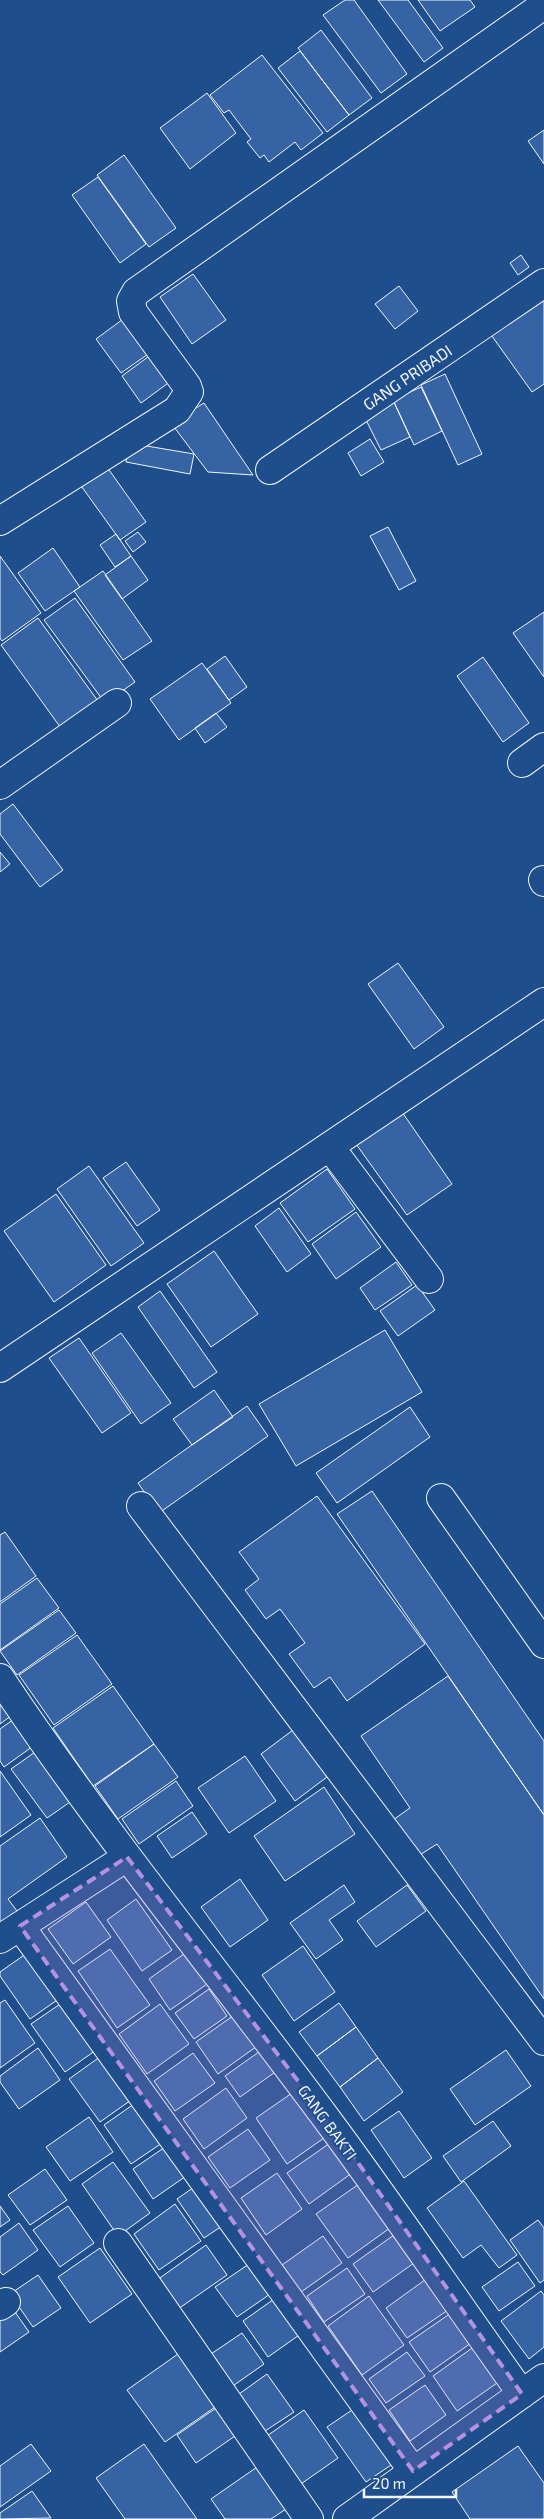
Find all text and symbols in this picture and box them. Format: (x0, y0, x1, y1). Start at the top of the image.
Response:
street label: GANG PRIBADI (359, 340, 455, 414)
street label: GANG BAKTI (295, 2081, 361, 2163)
scale bar (364, 2466, 456, 2498)
text: 20 m (372, 2474, 406, 2492)

